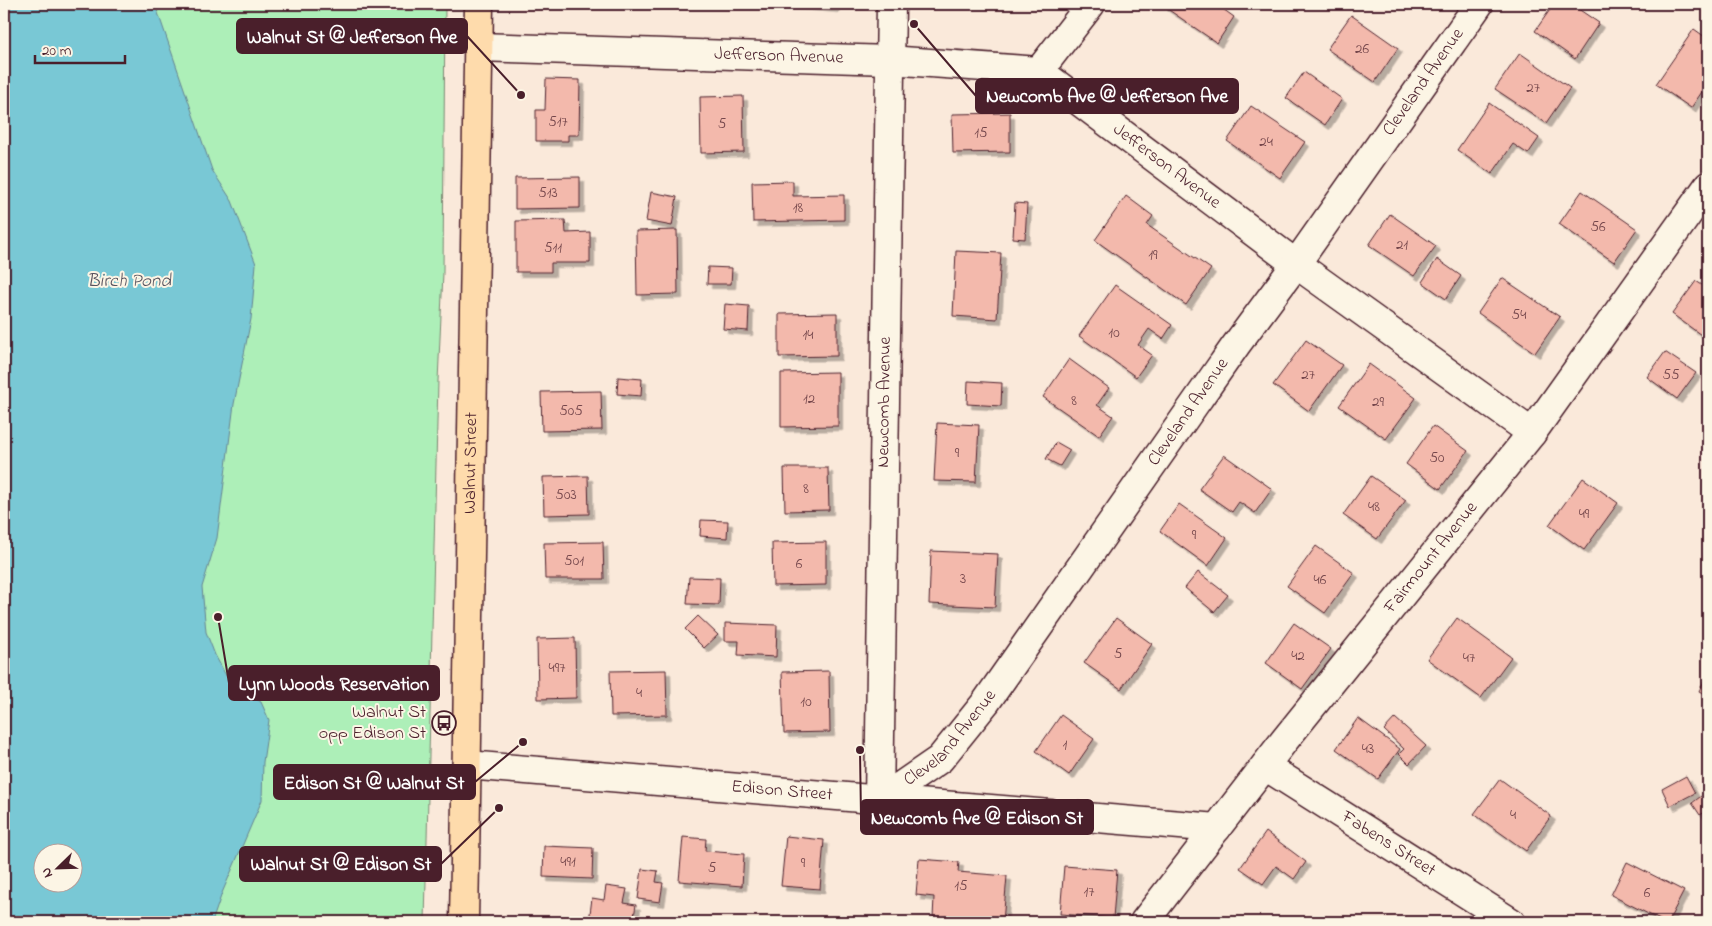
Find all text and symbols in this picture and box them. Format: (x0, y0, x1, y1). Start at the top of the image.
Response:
callout: Walnut St @ Jefferson Ave (237, 19, 467, 53)
street label: Cleveland Avenue (1377, 22, 1471, 142)
text: Walnut St @ Jefferson Ave (247, 24, 458, 52)
scale bar (35, 32, 125, 64)
house number: 26 (1355, 38, 1369, 60)
text: 20 m (42, 40, 72, 62)
street label: Jefferson Avenue (714, 41, 845, 72)
house number: 27 (1526, 77, 1540, 99)
callout: Newcomb Ave @ Jefferson Ave (976, 79, 1238, 113)
text: Newcomb Ave @ Jefferson Ave (986, 83, 1229, 111)
house number: 517 (548, 111, 568, 133)
house number: 5 (718, 113, 727, 135)
street label: Jefferson Avenue (1107, 118, 1227, 216)
house number: 15 (974, 122, 988, 144)
house number: 24 (1259, 131, 1273, 153)
house number: 513 (538, 182, 558, 204)
house number: 18 (793, 197, 804, 219)
house number: 56 (1590, 216, 1606, 238)
house number: 21 (1396, 234, 1408, 256)
house number: 511 (544, 237, 562, 259)
house number: 19 (1148, 244, 1158, 266)
water label: Birch Pond (87, 268, 172, 295)
house number: 54 (1512, 304, 1526, 326)
house number: 10 (1108, 322, 1120, 344)
house number: 14 (803, 324, 813, 346)
street label: Newcomb Avenue (871, 335, 899, 468)
street label: Cleveland Avenue (1142, 352, 1236, 472)
house number: 27 (1301, 364, 1315, 386)
house number: 55 (1662, 364, 1680, 386)
house number: 12 (803, 388, 816, 410)
house number: 8 (1071, 390, 1077, 412)
house number: 29 (1372, 391, 1384, 413)
house number: 505 (559, 400, 583, 422)
street label: Walnut Street (458, 412, 485, 514)
house number: 9 (955, 442, 960, 464)
house number: 50 (1429, 447, 1445, 469)
house number: 8 (803, 478, 809, 500)
house number: 503 (555, 484, 577, 506)
house number: 48 (1368, 496, 1380, 518)
street label: Fairmount Avenue (1378, 496, 1485, 620)
house number: 49 (1579, 503, 1590, 525)
house number: 9 (1192, 524, 1197, 546)
house number: 501 (564, 550, 584, 572)
house number: 6 (796, 553, 803, 575)
house number: 3 (960, 568, 966, 590)
house number: 46 (1314, 569, 1327, 591)
house number: 5 (1114, 643, 1123, 665)
house number: 42 (1291, 645, 1305, 667)
house number: 47 (1463, 647, 1475, 669)
house number: 497 (549, 657, 565, 679)
callout: Lynn Woods Reservation (229, 666, 439, 700)
text: Lynn Woods Reservation (239, 672, 429, 701)
house number: 4 (636, 682, 642, 704)
street label: Cleveland Avenue (899, 684, 1004, 793)
house number: 10 (800, 691, 812, 713)
place label: Walnut St opp Edison St (319, 700, 426, 747)
bus stop icon: Walnut St opp Edison St (431, 710, 457, 736)
house number: 1 (1063, 734, 1068, 756)
house number: 43 (1362, 738, 1374, 760)
callout: Edison St @ Walnut St (274, 765, 475, 799)
text: Edison St @ Walnut St (284, 770, 465, 798)
street label: Edison Street (730, 774, 834, 809)
callout: Newcomb Ave @ Edison St (861, 800, 1093, 834)
street label: Fabens Street (1335, 804, 1440, 884)
house number: 4 (1510, 804, 1516, 826)
text: Newcomb Ave @ Edison St (871, 805, 1084, 833)
north arrow (32, 844, 82, 894)
callout: Walnut St @ Edison St (240, 847, 441, 881)
text: Walnut St @ Edison St (251, 851, 432, 879)
house number: 491 (560, 851, 576, 873)
house number: 9 (801, 852, 806, 874)
house number: 5 (708, 857, 717, 879)
text: N (36, 864, 59, 881)
house number: 15 (954, 875, 968, 897)
house number: 17 (1084, 881, 1094, 903)
house number: 6 (1644, 882, 1651, 904)

